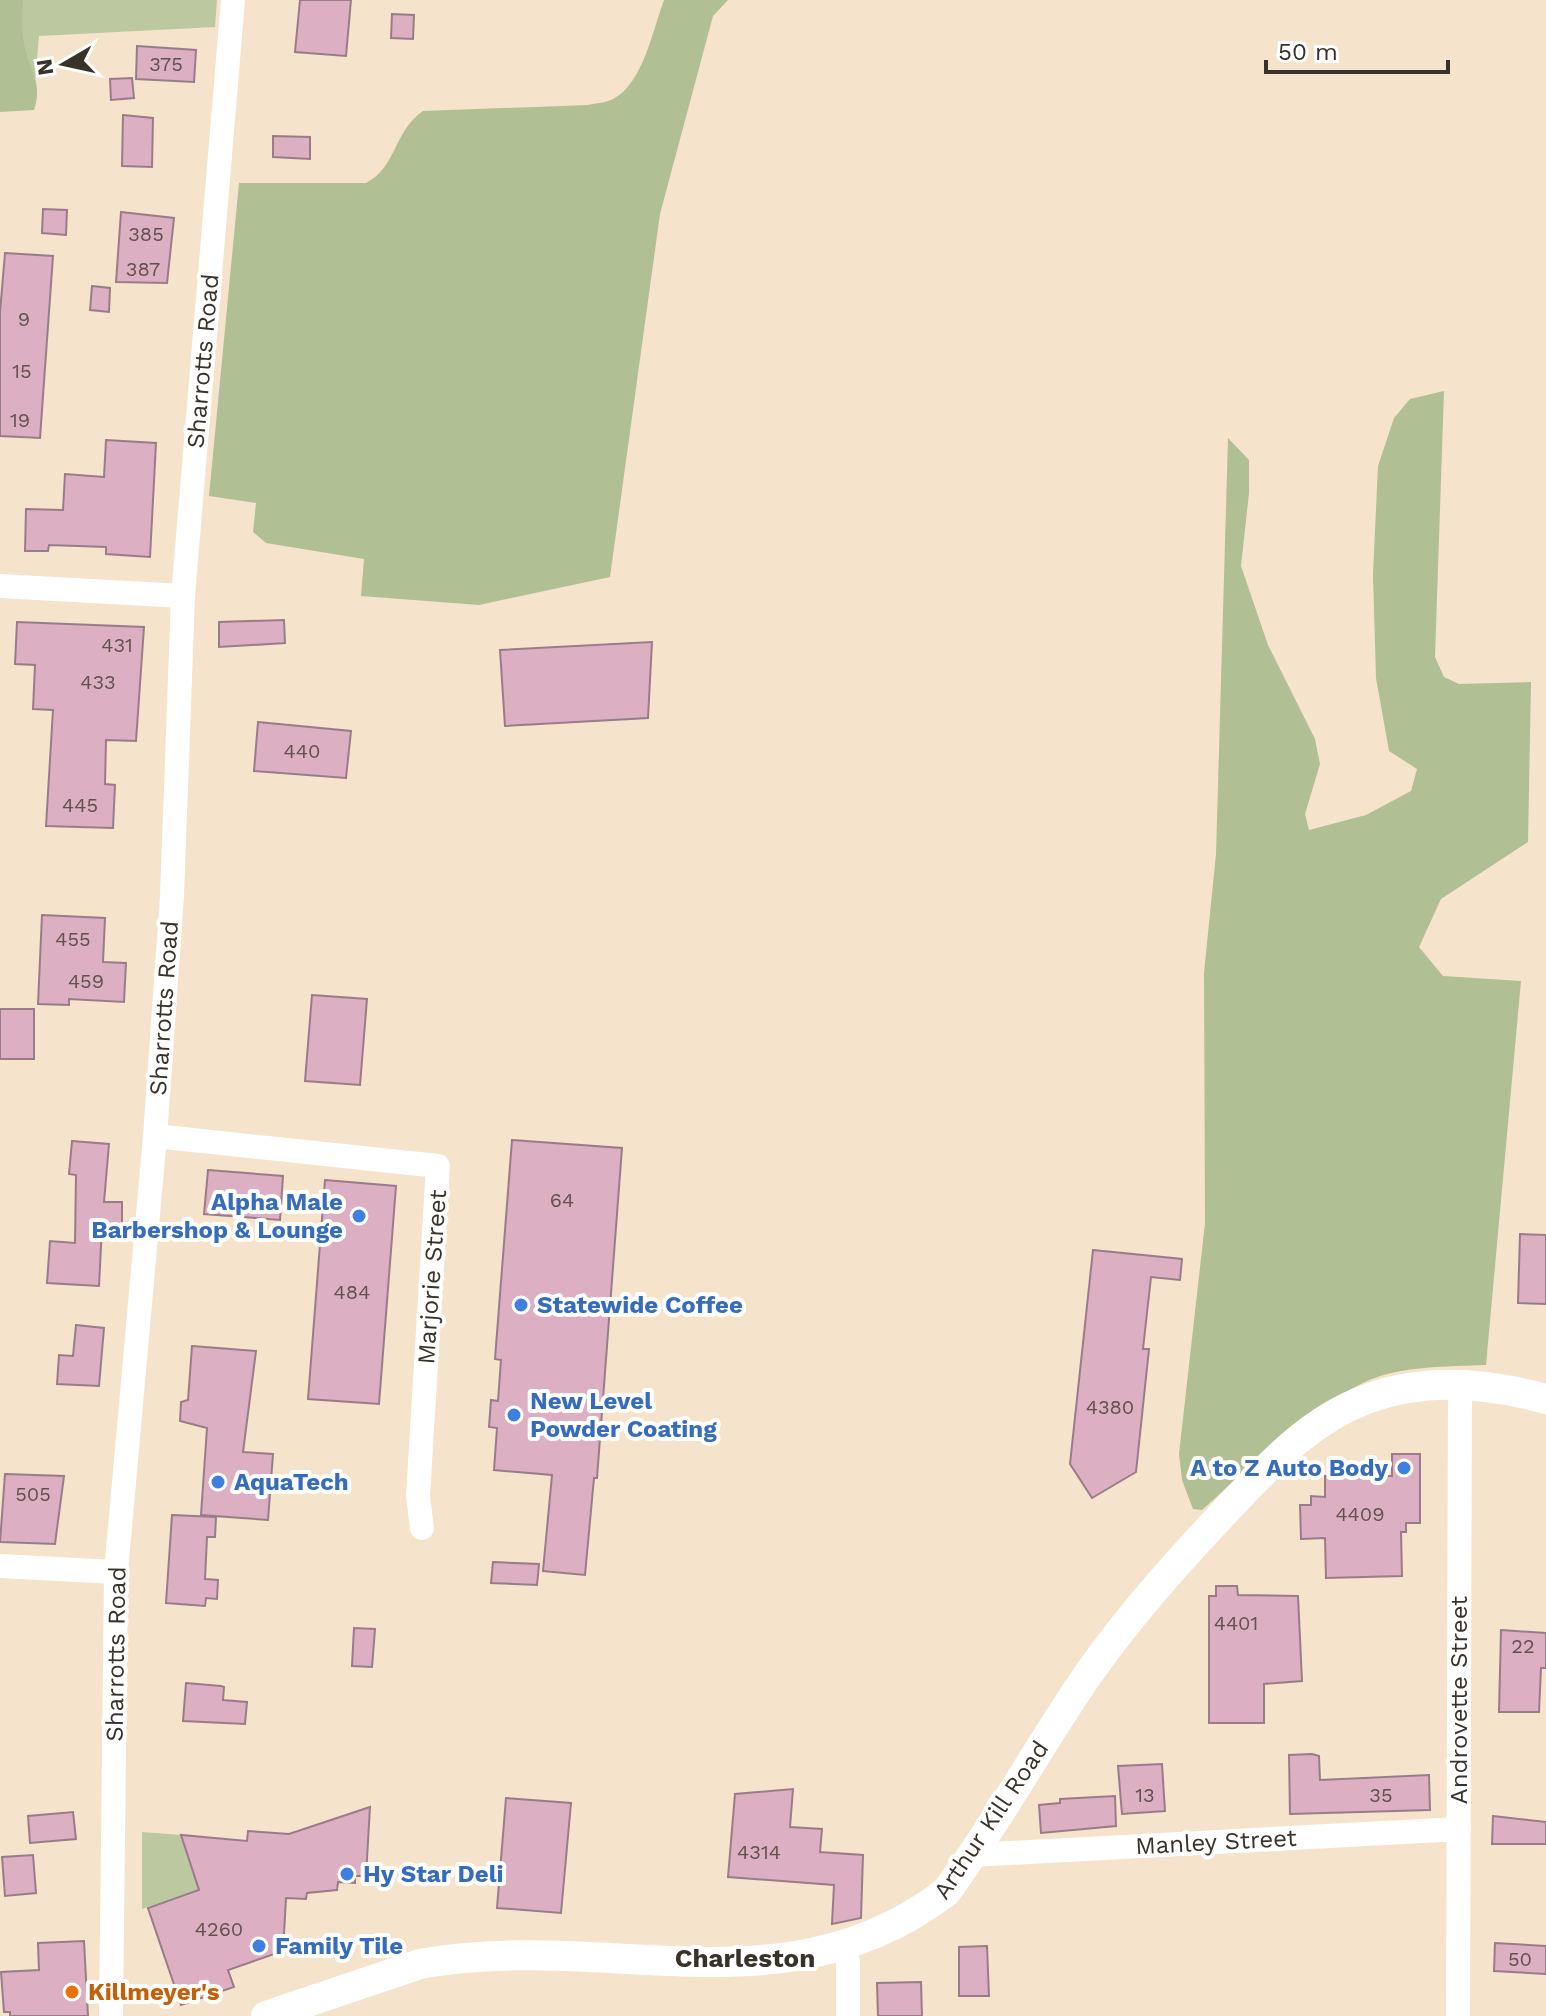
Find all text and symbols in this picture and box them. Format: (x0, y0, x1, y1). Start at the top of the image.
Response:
north arrow (24, 24, 104, 104)
scale bar (1266, 24, 1448, 74)
text: 50 m (1278, 38, 1338, 66)
house number: 375 (149, 52, 183, 76)
text: N (31, 57, 58, 77)
house number: 385 (128, 222, 164, 246)
house number: 387 (126, 257, 160, 281)
street label: Sharrotts Road (181, 273, 225, 449)
house number: 9 (18, 307, 30, 331)
house number: 15 (12, 359, 32, 383)
house number: 19 (10, 408, 30, 432)
house number: 431 (101, 633, 133, 657)
house number: 433 (80, 670, 116, 694)
house number: 440 (284, 739, 320, 763)
house number: 445 (62, 793, 98, 817)
street label: Sharrotts Road (144, 920, 184, 1096)
house number: 455 (55, 927, 91, 951)
house number: 459 (68, 969, 104, 993)
place label: Alpha Male Barbershop & Lounge (91, 1188, 343, 1244)
house number: 64 (550, 1188, 574, 1212)
street label: Marjorie Street (412, 1189, 452, 1365)
marker: Alpha Male Barbershop & Lounge (350, 1207, 368, 1225)
house number: 484 (334, 1280, 370, 1304)
place label: Statewide Coffee (537, 1291, 743, 1319)
marker: Statewide Coffee (512, 1296, 530, 1314)
place label: New Level Powder Coating (530, 1387, 717, 1443)
house number: 4380 (1086, 1395, 1134, 1419)
marker: New Level Powder Coating (505, 1406, 523, 1424)
place label: A to Z Auto Body (1190, 1454, 1388, 1482)
marker: A to Z Auto Body (1395, 1459, 1413, 1477)
place label: AquaTech (234, 1468, 349, 1496)
marker: AquaTech (209, 1473, 227, 1491)
house number: 505 (15, 1482, 51, 1506)
house number: 4409 (1335, 1502, 1385, 1526)
street label: Sharrotts Road (100, 1566, 132, 1742)
street label: Androvette Street (1445, 1596, 1473, 1804)
house number: 4401 (1214, 1611, 1258, 1635)
house number: 22 (1511, 1634, 1535, 1658)
street label: Arthur Kill Road (928, 1736, 1054, 1904)
house number: 13 (1135, 1783, 1155, 1807)
house number: 35 (1369, 1783, 1393, 1807)
street label: Manley Street (1135, 1824, 1297, 1860)
house number: 4314 (737, 1840, 781, 1864)
place label: Hy Star Deli (363, 1860, 504, 1888)
marker: Hy Star Deli (338, 1865, 356, 1883)
house number: 4260 (195, 1917, 243, 1941)
place label: Family Tile (275, 1932, 403, 1960)
marker: Family Tile (250, 1937, 268, 1955)
district label: Charleston (675, 1943, 815, 1973)
house number: 50 (1508, 1947, 1532, 1971)
place label: Killmeyer's (88, 1978, 220, 2006)
marker: Killmeyer's (63, 1983, 81, 2001)

